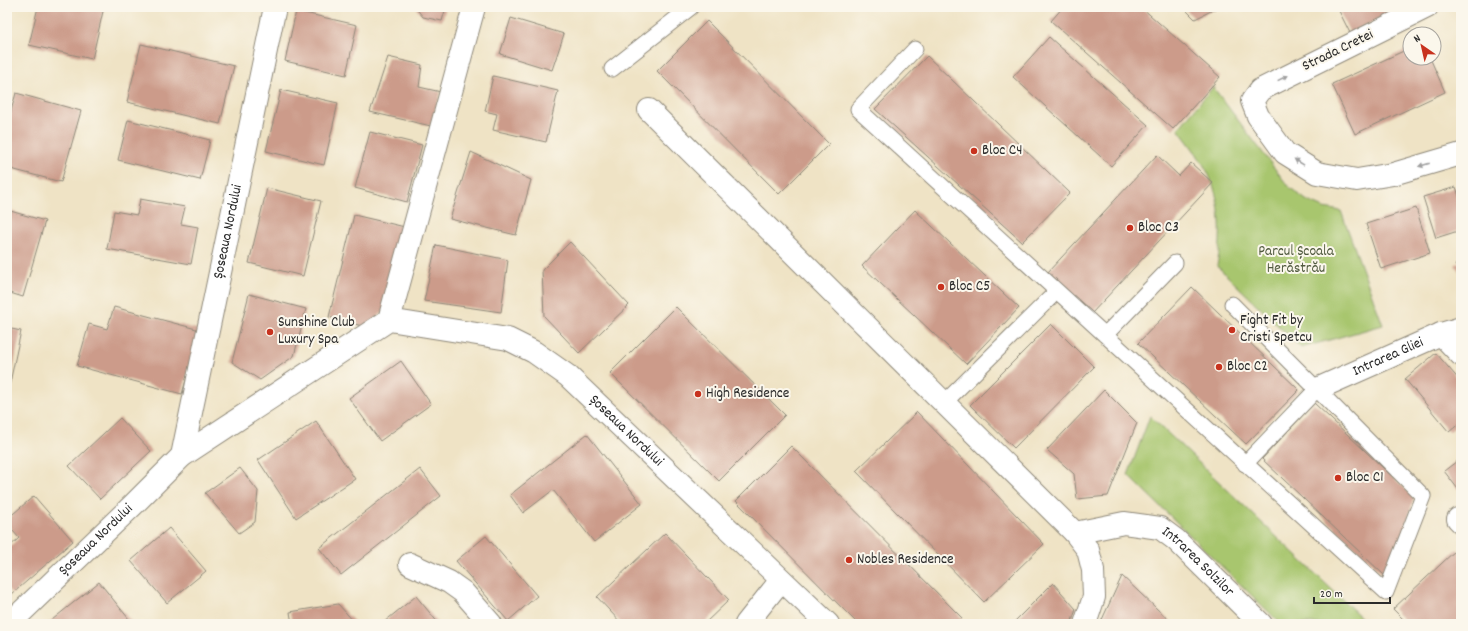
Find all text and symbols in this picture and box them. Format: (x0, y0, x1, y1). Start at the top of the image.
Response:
street label: Strada Cretei (1299, 24, 1378, 78)
north arrow (1402, 26, 1442, 66)
text: N (1411, 31, 1425, 48)
one-way arrow (1277, 75, 1289, 82)
place label: Bloc C4 (982, 140, 1022, 162)
marker: Bloc C4 (969, 146, 979, 156)
one-way arrow (1294, 158, 1304, 166)
one-way arrow (1417, 162, 1429, 168)
street label: Șoseaua Nordului (208, 182, 249, 281)
place label: Bloc C3 (1138, 217, 1179, 239)
marker: Bloc C3 (1125, 223, 1135, 233)
park label: Parcul Școala Herăstrău (1258, 241, 1335, 280)
place label: Bloc C5 (949, 276, 990, 298)
marker: Bloc C5 (936, 282, 946, 292)
place label: Fight Fit by Cristi Spetcu (1240, 310, 1312, 349)
place label: Sunshine Club Luxury Spa (278, 312, 355, 351)
marker: Fight Fit by Cristi Spetcu (1227, 325, 1237, 335)
marker: Sunshine Club Luxury Spa (265, 327, 275, 337)
street label: Intrarea Gliei (1349, 332, 1428, 383)
place label: Bloc C2 (1227, 356, 1268, 378)
marker: Bloc C2 (1214, 362, 1224, 372)
place label: High Residence (706, 383, 790, 405)
marker: High Residence (693, 389, 703, 399)
street label: Șoseaua Nordului (584, 390, 668, 472)
place label: Bloc C1 (1346, 467, 1384, 489)
marker: Bloc C1 (1333, 473, 1343, 483)
street label: Șoseaua Nordului (54, 499, 139, 581)
street label: Intrarea Solzilor (1156, 521, 1239, 603)
place label: Nobles Residence (857, 549, 954, 571)
marker: Nobles Residence (844, 555, 854, 565)
scale bar (1314, 579, 1390, 605)
text: 20 m (1320, 586, 1343, 603)

